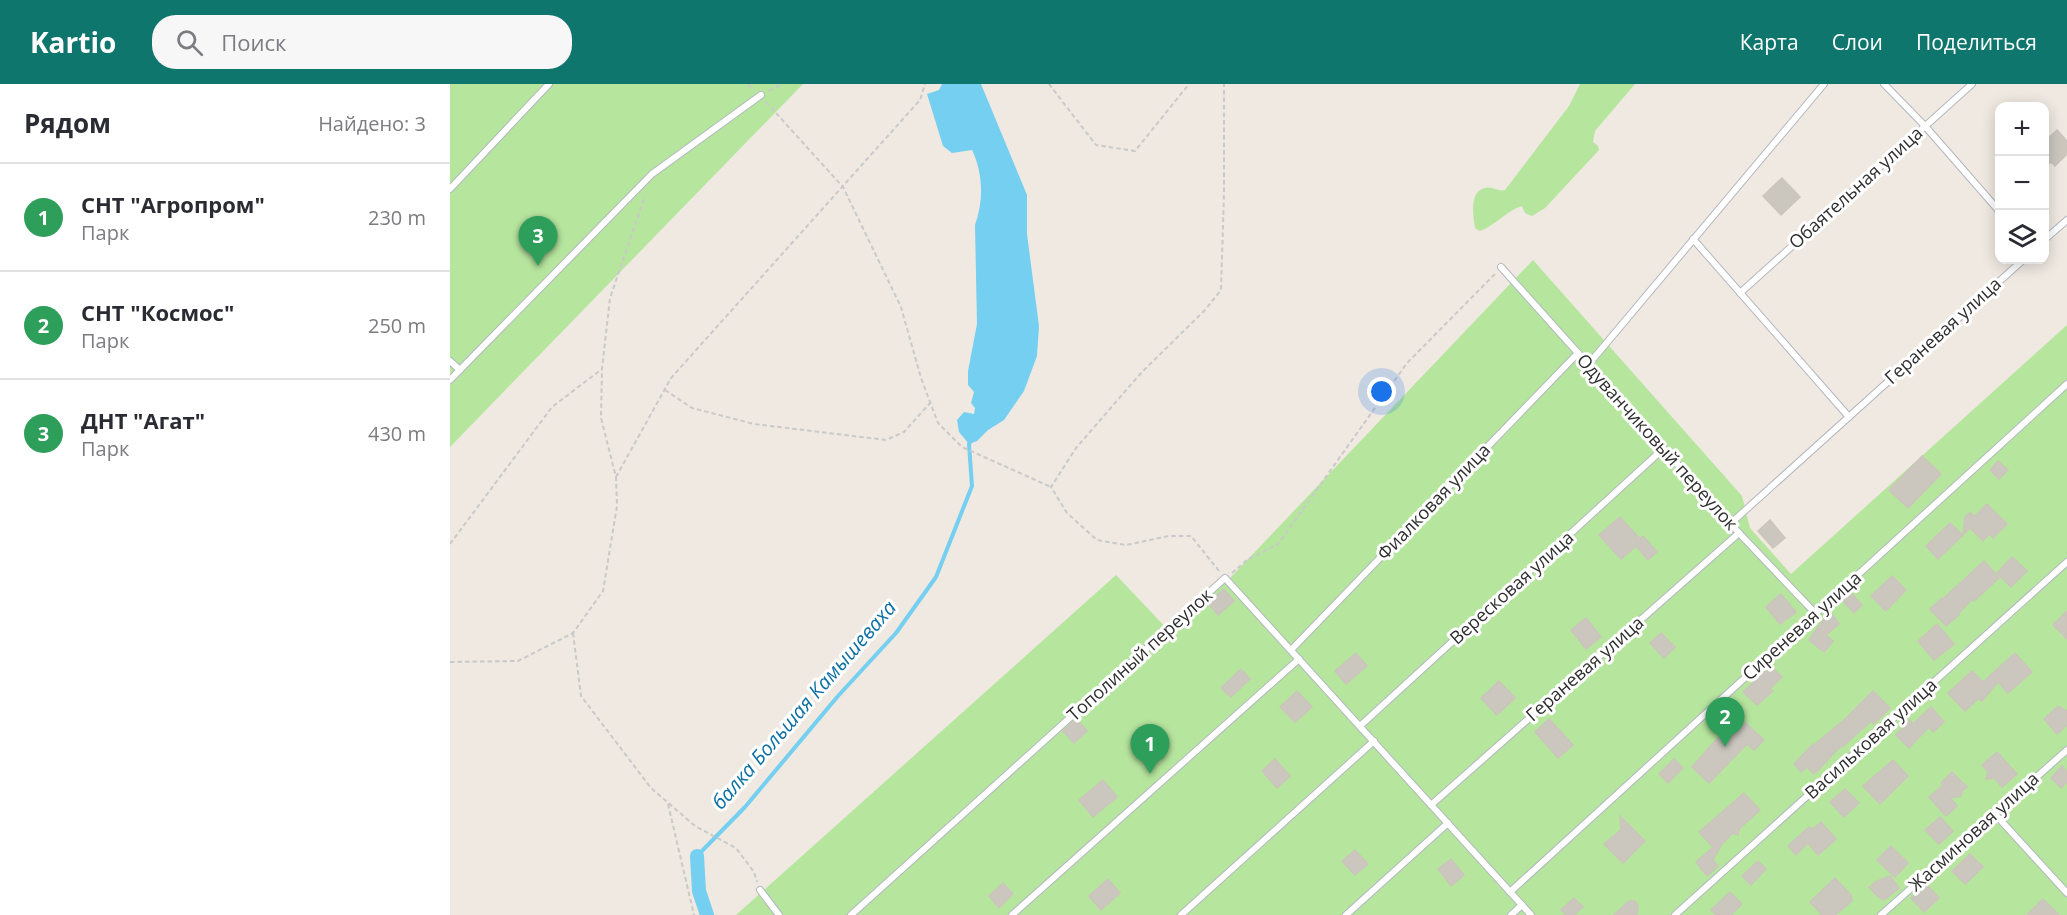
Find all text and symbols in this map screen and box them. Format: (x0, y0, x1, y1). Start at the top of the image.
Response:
search box (152, 15, 572, 69)
text: Kartio (30, 23, 116, 61)
icon: search (173, 26, 206, 59)
text: Поиск (221, 27, 286, 57)
text: Карта (1740, 28, 1799, 56)
text: Слои (1832, 28, 1883, 56)
text: Поделиться (1916, 28, 2037, 56)
map controls (1995, 102, 2049, 264)
button: + (1995, 102, 2049, 156)
text: Рядом (24, 105, 111, 141)
text: Найдено: 3 (318, 110, 426, 137)
street label: Обаятельная улица (1783, 121, 1927, 254)
button: − (1995, 156, 2049, 210)
text: СНТ "Агропром" (81, 189, 265, 219)
text: 1 (38, 204, 49, 231)
text: 230 m (368, 204, 426, 231)
button: layers (1995, 210, 2049, 264)
pin: 3 (518, 216, 557, 266)
text: Парк (81, 219, 129, 246)
street label: Гераневая улица (1879, 271, 2006, 389)
text: СНТ "Космос" (81, 297, 234, 327)
text: 2 (38, 312, 49, 339)
text: 250 m (368, 312, 426, 339)
text: Парк (81, 327, 129, 354)
street label: Одуванчиковый переулок (1572, 348, 1744, 535)
your location (1367, 377, 1396, 406)
text: ДНТ "Агат" (81, 405, 205, 435)
text: 3 (38, 420, 49, 447)
text: 430 m (368, 420, 426, 447)
text: Парк (81, 435, 129, 462)
street label: Фиалковая улица (1371, 438, 1495, 565)
street label: Вересковая улица (1444, 525, 1578, 649)
street label: Сиреневая улица (1737, 565, 1866, 685)
street label: Тополиный переулок (1062, 582, 1218, 726)
water label: балка Большая Камышеваха (705, 595, 902, 815)
street label: Гераневая улица (1520, 610, 1648, 726)
street label: Васильковая улица (1799, 673, 1941, 804)
pin: 2 (1706, 698, 1744, 747)
pin: 1 (1130, 724, 1170, 774)
street label: Жасминовая улица (1903, 766, 2044, 896)

